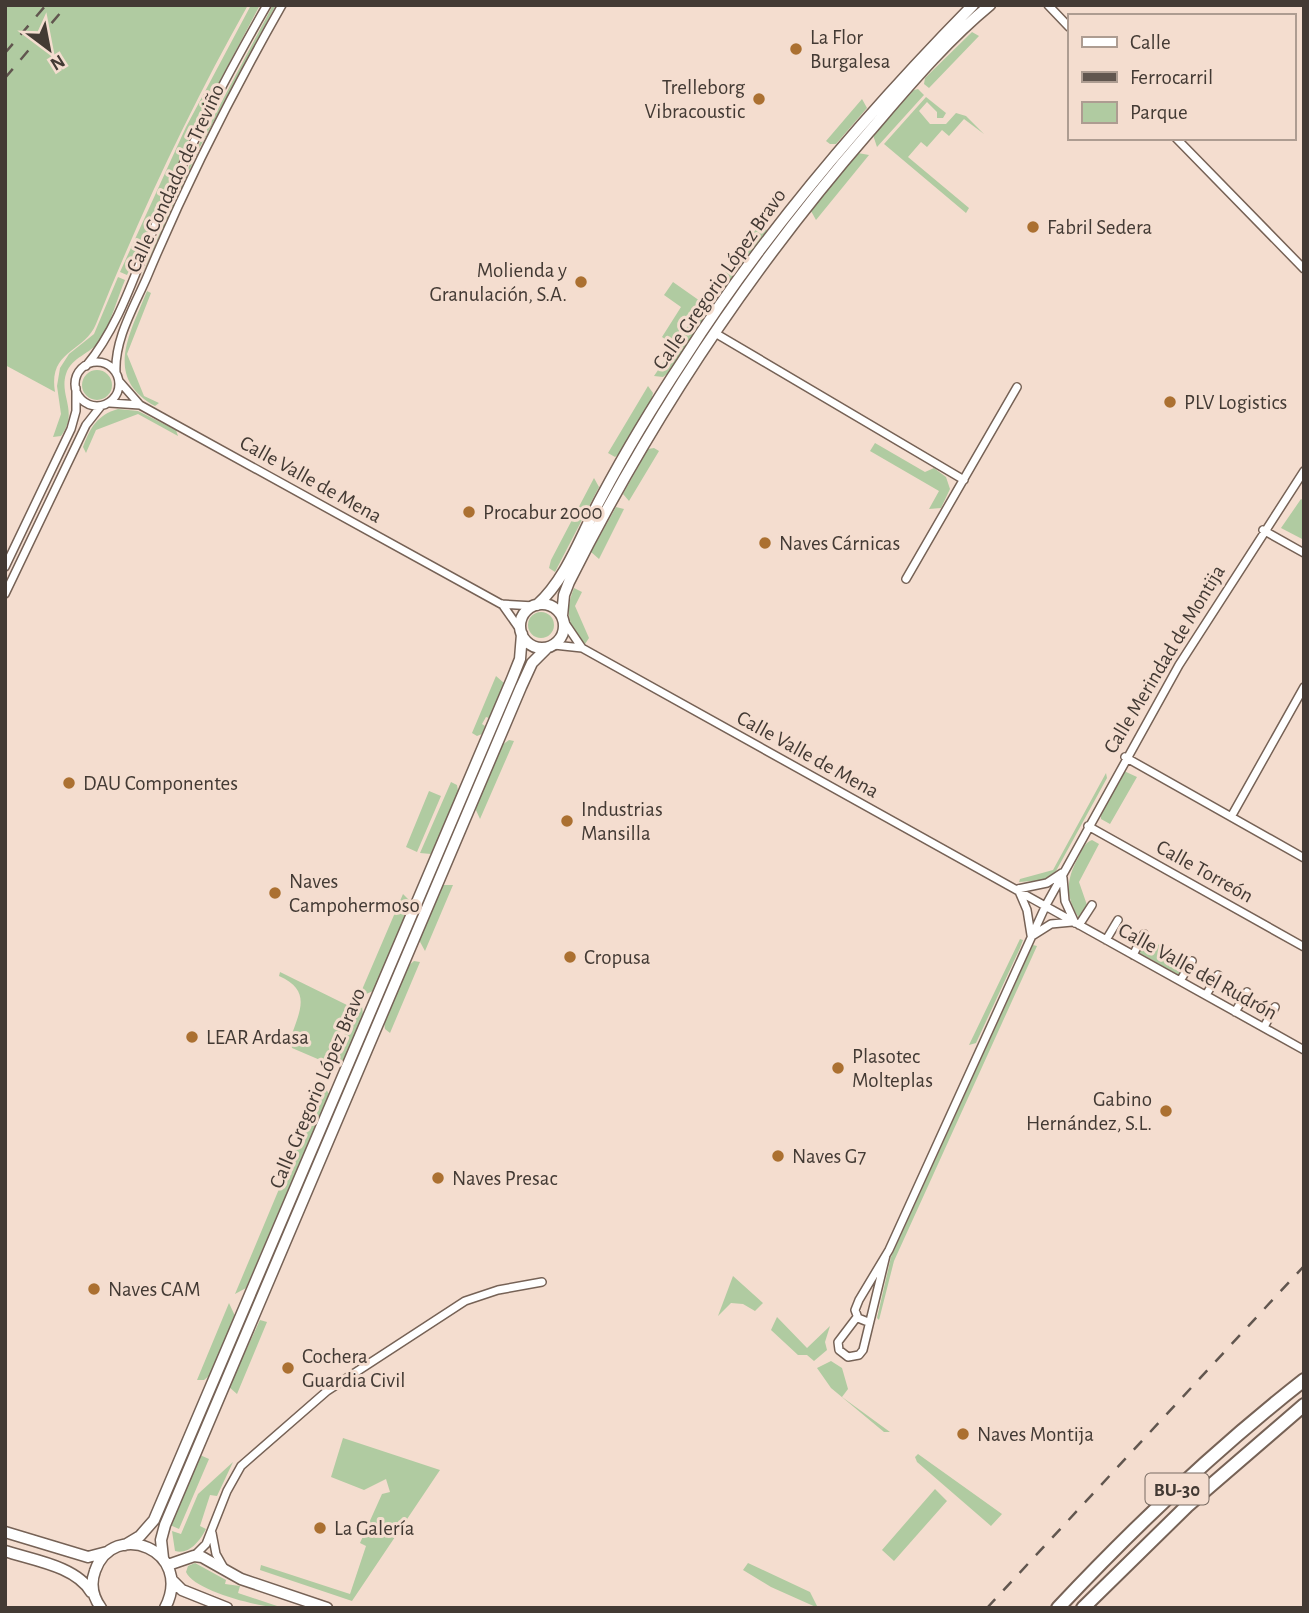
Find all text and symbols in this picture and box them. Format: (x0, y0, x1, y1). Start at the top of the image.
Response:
north arrow (14, 14, 84, 84)
legend (1068, 14, 1295, 140)
place label: La Flor Burgalesa (810, 27, 891, 72)
text: Calle (1130, 32, 1171, 53)
marker: La Flor Burgalesa (788, 41, 804, 57)
text: N (47, 51, 68, 74)
text: Ferrocarril (1130, 67, 1213, 88)
place label: Trelleborg Vibracoustic (644, 77, 746, 122)
street label: Calle Condado de Treviño (123, 81, 228, 276)
marker: Trelleborg Vibracoustic (751, 91, 767, 107)
text: Parque (1130, 102, 1188, 123)
street label: Calle Gregorio López Bravo (649, 185, 790, 374)
place label: Fabril Sedera (1047, 217, 1153, 238)
marker: Fabril Sedera (1025, 219, 1041, 235)
place label: Molienda y Granulación, S.A. (430, 260, 567, 305)
marker: Molienda y Granulación, S.A. (573, 274, 589, 290)
place label: PLV Logistics (1184, 392, 1287, 413)
marker: PLV Logistics (1162, 394, 1178, 410)
street label: Calle Valle de Mena (236, 432, 385, 527)
place label: Procabur 2000 (483, 502, 603, 523)
marker: Procabur 2000 (461, 504, 477, 520)
place label: Naves Cárnicas (779, 533, 900, 554)
marker: Naves Cárnicas (757, 535, 773, 551)
street label: Calle Merindad de Montija (1100, 561, 1229, 757)
street label: Calle Valle de Mena (733, 707, 882, 802)
place label: DAU Componentes (83, 773, 238, 794)
marker: DAU Componentes (61, 775, 77, 791)
place label: Industrias Mansilla (581, 799, 663, 844)
marker: Industrias Mansilla (559, 813, 575, 829)
street label: Calle Torreón (1153, 836, 1257, 907)
place label: Naves Campohermoso (289, 871, 420, 916)
marker: Naves Campohermoso (267, 885, 283, 901)
street label: Calle Valle del Rudrón (1115, 919, 1281, 1024)
place label: Cropusa (584, 947, 651, 968)
marker: Cropusa (562, 949, 578, 965)
street label: Calle Gregorio López Bravo (266, 985, 369, 1192)
place label: LEAR Ardasa (206, 1027, 309, 1048)
marker: LEAR Ardasa (184, 1029, 200, 1045)
place label: Plasotec Molteplas (852, 1046, 933, 1091)
marker: Plasotec Molteplas (830, 1060, 846, 1076)
place label: Gabino Hernández, S.L. (1026, 1089, 1152, 1134)
marker: Gabino Hernández, S.L. (1158, 1103, 1174, 1119)
place label: Naves G7 (792, 1146, 866, 1167)
marker: Naves G7 (770, 1148, 786, 1164)
place label: Naves Presac (452, 1168, 557, 1189)
marker: Naves Presac (430, 1170, 446, 1186)
place label: Naves CAM (108, 1279, 200, 1300)
marker: Naves CAM (86, 1281, 102, 1297)
place label: Cochera Guardia Civil (302, 1346, 405, 1391)
marker: Cochera Guardia Civil (280, 1360, 296, 1376)
place label: Naves Montija (977, 1424, 1094, 1445)
marker: Naves Montija (955, 1426, 971, 1442)
road number: BU-30 (1146, 1474, 1208, 1504)
place label: La Galería (334, 1518, 415, 1539)
marker: La Galería (312, 1520, 328, 1536)

